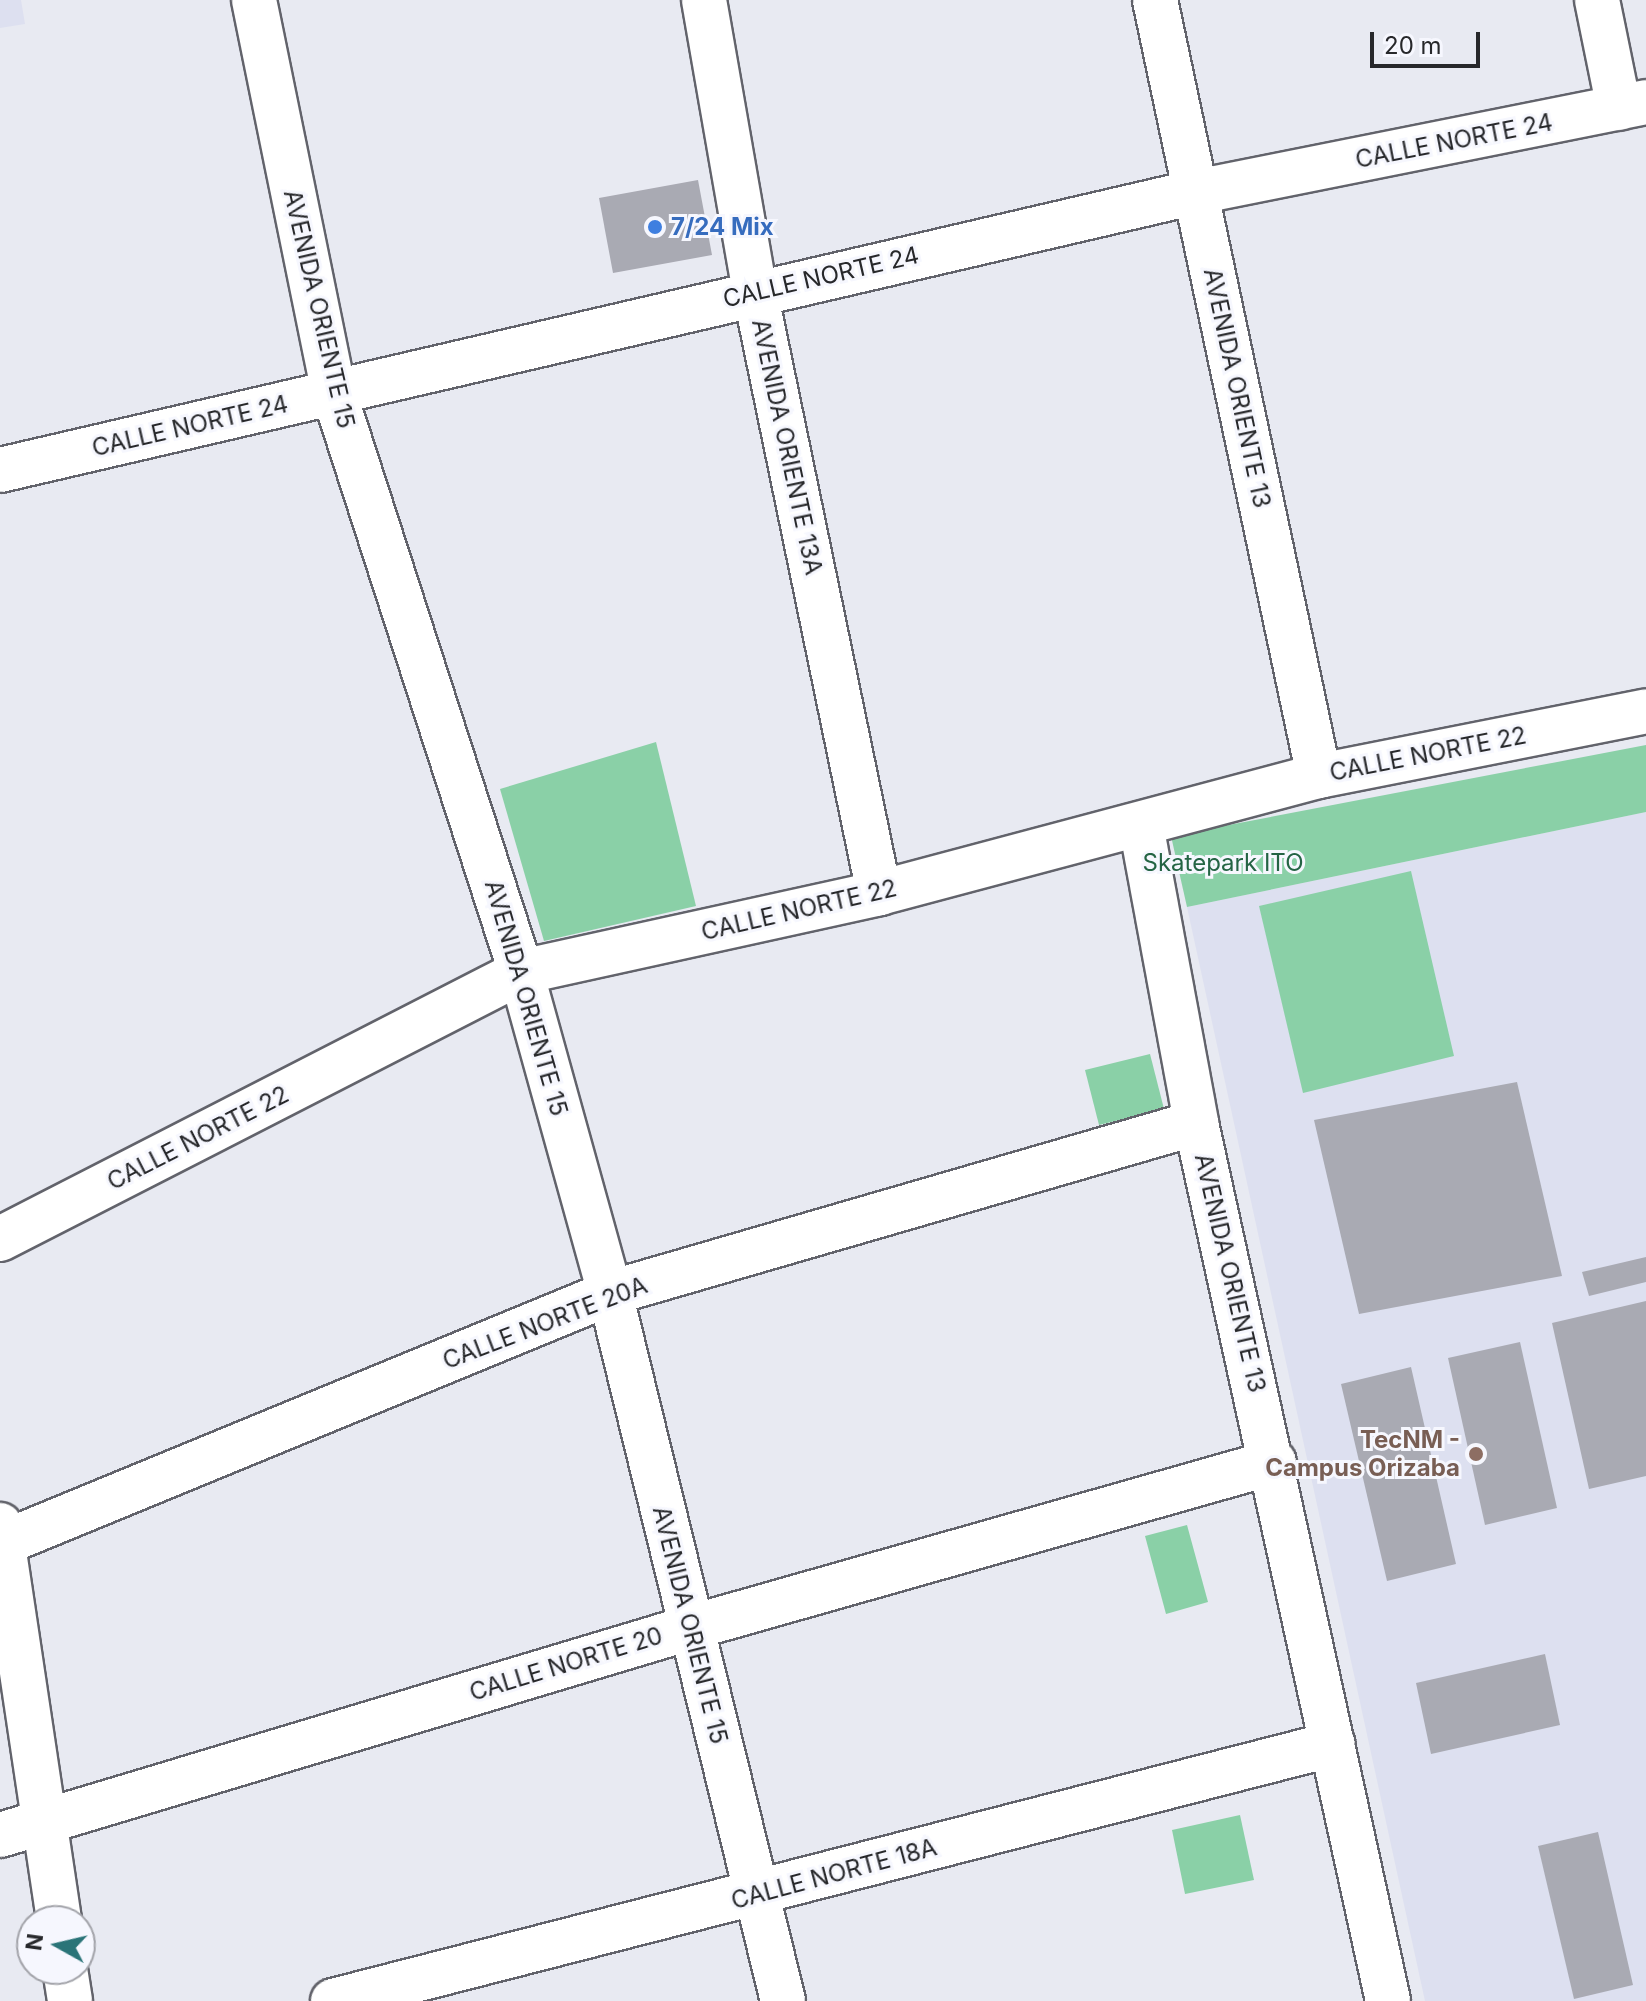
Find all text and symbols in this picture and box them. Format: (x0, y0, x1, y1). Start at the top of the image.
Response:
scale bar (1374, 16, 1484, 66)
text: 20 m (1384, 31, 1442, 60)
street label: CALLE NORTE 24 (1353, 108, 1555, 174)
street label: AVENIDA ORIENTE 15 (278, 187, 360, 431)
place label: 7/24 Mix (671, 213, 774, 241)
marker: 7/24 Mix (646, 218, 664, 236)
street label: CALLE NORTE 24 (720, 240, 922, 314)
street label: AVENIDA ORIENTE 13 (1198, 266, 1276, 510)
street label: AVENIDA ORIENTE 13A (746, 316, 828, 578)
street label: CALLE NORTE 24 (89, 389, 291, 463)
street label: CALLE NORTE 22 (1327, 721, 1529, 787)
park label: Skatepark ITO (1143, 849, 1303, 877)
street label: CALLE NORTE 22 (698, 874, 900, 946)
street label: AVENIDA ORIENTE 15 (479, 877, 573, 1119)
street label: CALLE NORTE 22 (102, 1080, 294, 1196)
street label: AVENIDA ORIENTE 13 (1188, 1151, 1272, 1395)
street label: CALLE NORTE 20A (439, 1271, 651, 1375)
place label: TecNM - Campus Orizaba (1265, 1426, 1460, 1482)
marker: TecNM - Campus Orizaba (1467, 1445, 1485, 1463)
street label: AVENIDA ORIENTE 15 (647, 1503, 733, 1747)
street label: CALLE NORTE 20 (466, 1621, 666, 1707)
street label: CALLE NORTE 18A (728, 1833, 940, 1915)
north arrow (16, 1905, 96, 1985)
text: N (20, 1932, 48, 1952)

